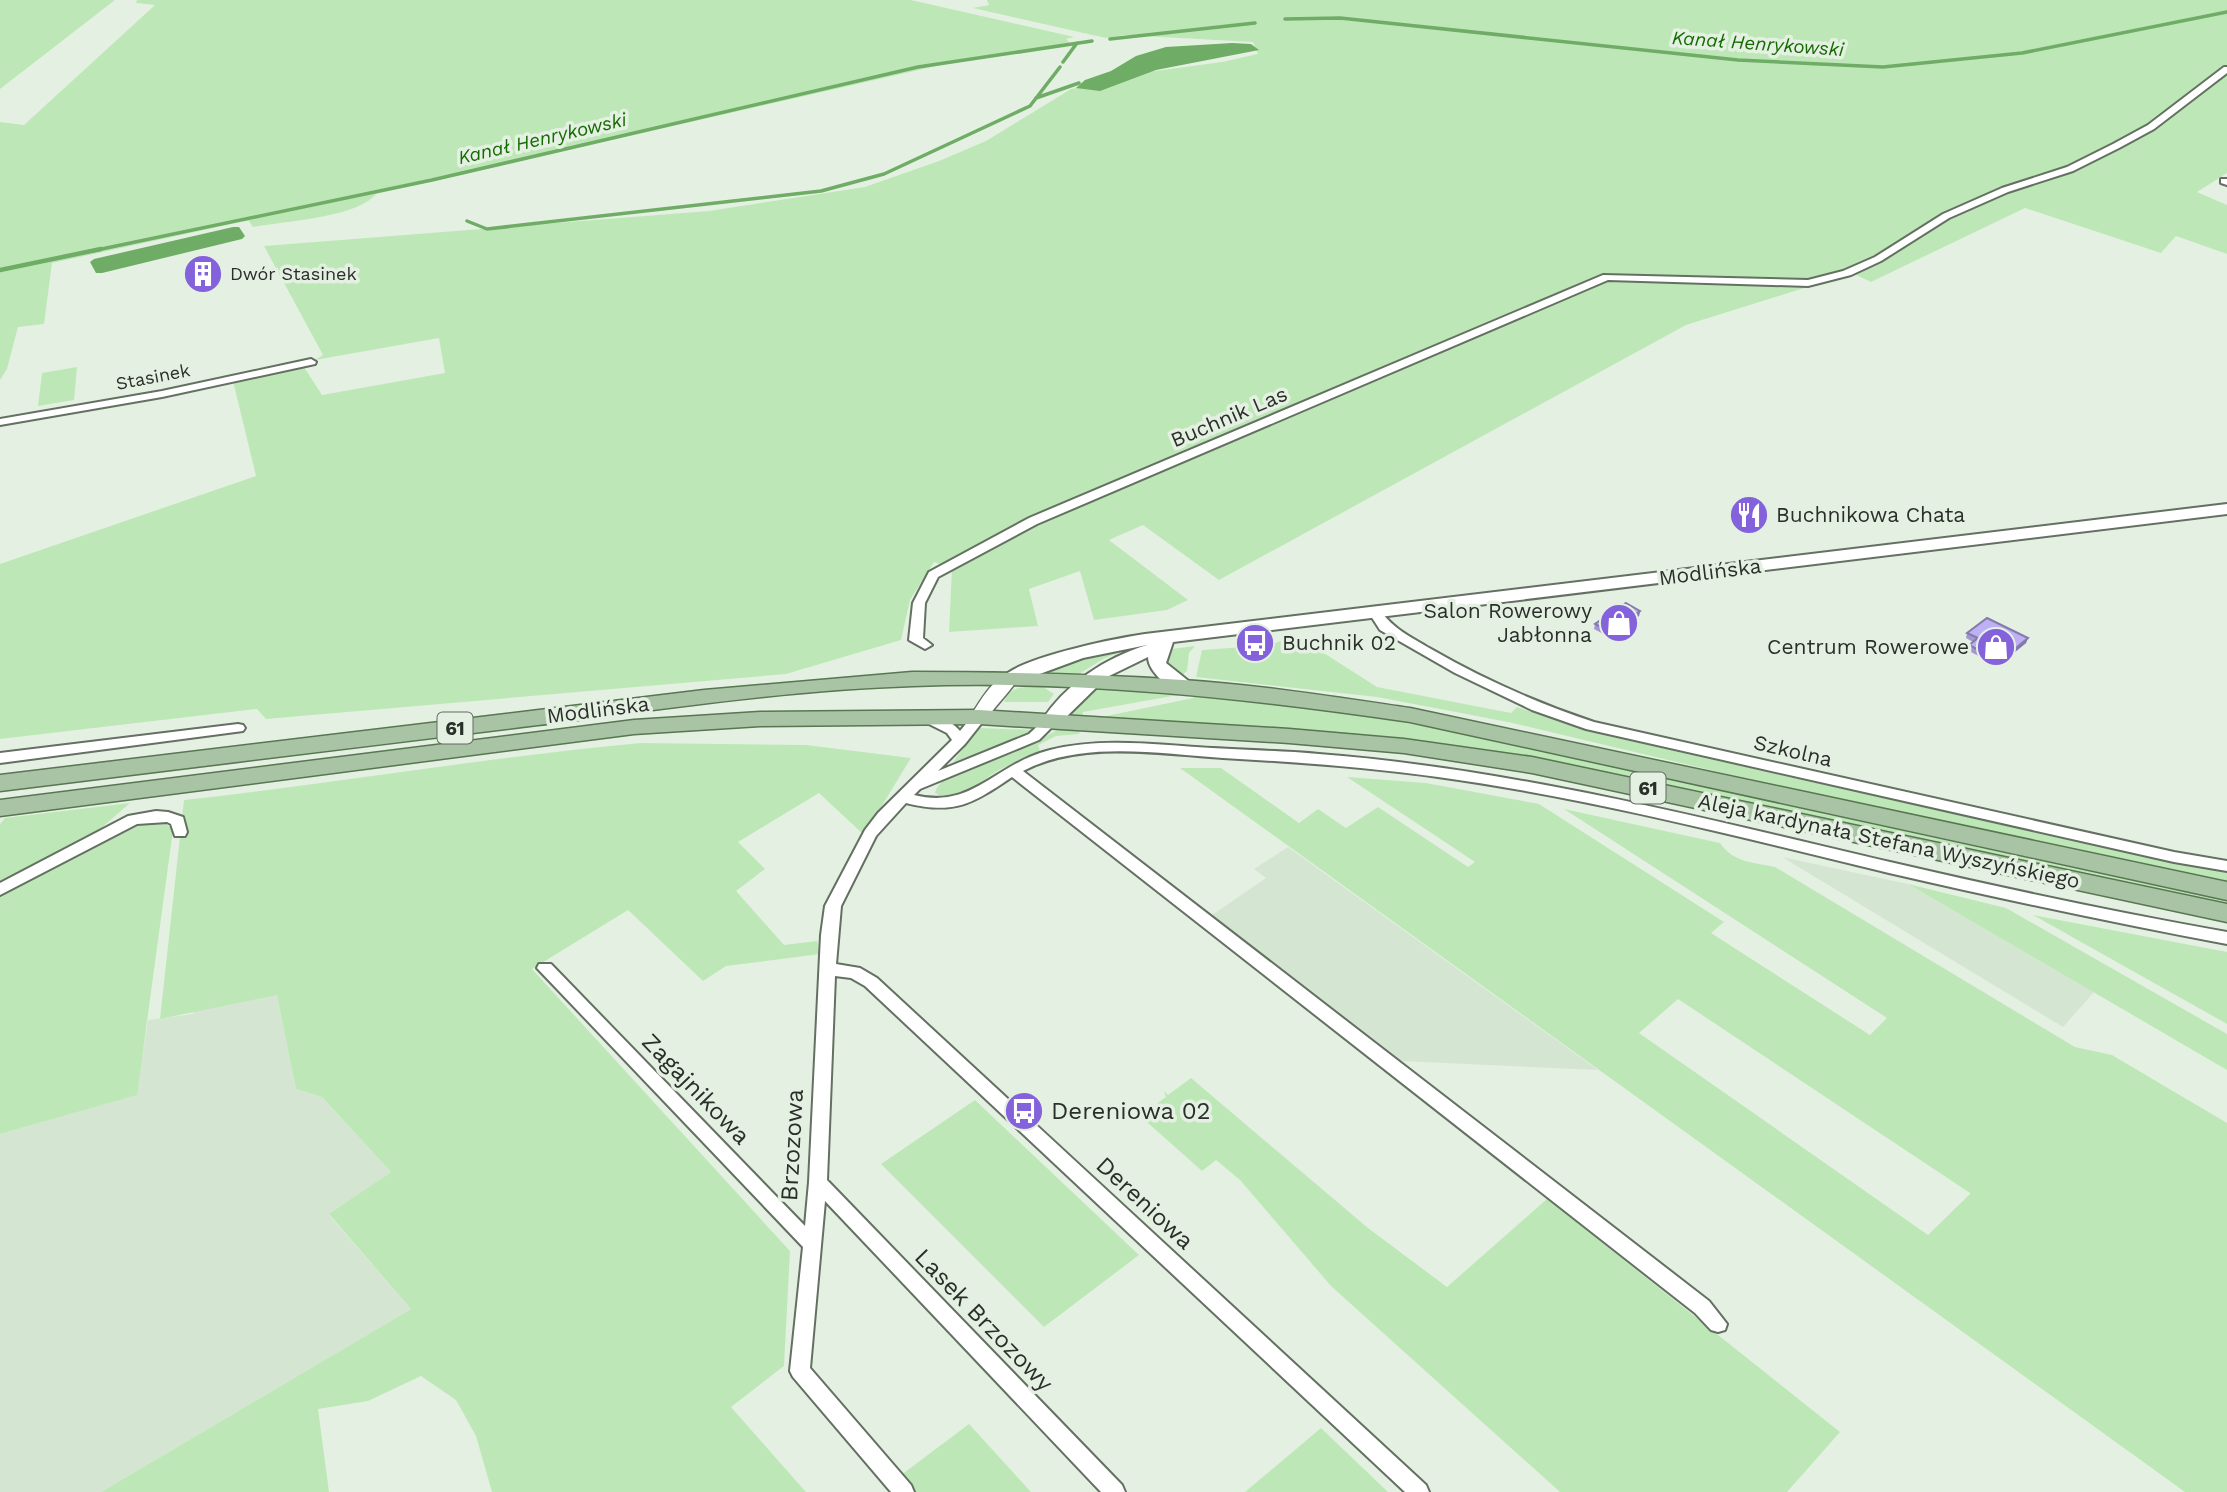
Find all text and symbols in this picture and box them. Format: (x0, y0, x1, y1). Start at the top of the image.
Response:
water label: Kanał Henrykowski (1671, 26, 1846, 61)
water label: Kanał Henrykowski (456, 108, 630, 169)
building icon: Dwór Stasinek (182, 253, 224, 295)
place label: Dwór Stasinek (230, 263, 357, 284)
street label: Stasinek (114, 359, 192, 394)
street label: Buchnik Las (1167, 381, 1291, 452)
restaurant icon: Buchnikowa Chata (1728, 494, 1770, 536)
place label: Buchnikowa Chata (1776, 502, 1965, 527)
street label: Modlińska (1657, 553, 1763, 590)
place label: Salon Rowerowy Jabłonna (1424, 598, 1592, 647)
shop icon: Salon Rowerowy Jabłonna (1598, 602, 1640, 644)
bus stop icon: Buchnik 02 (1234, 622, 1276, 664)
shop icon: Centrum Rowerowe (1975, 626, 2017, 668)
place label: Buchnik 02 (1282, 630, 1396, 655)
place label: Centrum Rowerowe (1767, 634, 1969, 659)
street label: Modlińska (545, 691, 651, 728)
road number: 61 (438, 712, 472, 744)
street label: Szkolna (1751, 729, 1835, 772)
road number: 61 (1630, 772, 1666, 804)
street label: Aleja kardynała Stefana Wyszyńskiego (1696, 788, 2082, 893)
street label: Zagajnikowa (636, 1028, 756, 1150)
street label: Brzozowa (775, 1088, 809, 1202)
bus stop icon: Dereniowa 02 (1003, 1090, 1045, 1132)
place label: Dereniowa 02 (1051, 1097, 1211, 1125)
street label: Dereniowa (1090, 1151, 1200, 1255)
street label: Lasek Brzozowy (909, 1243, 1059, 1397)

